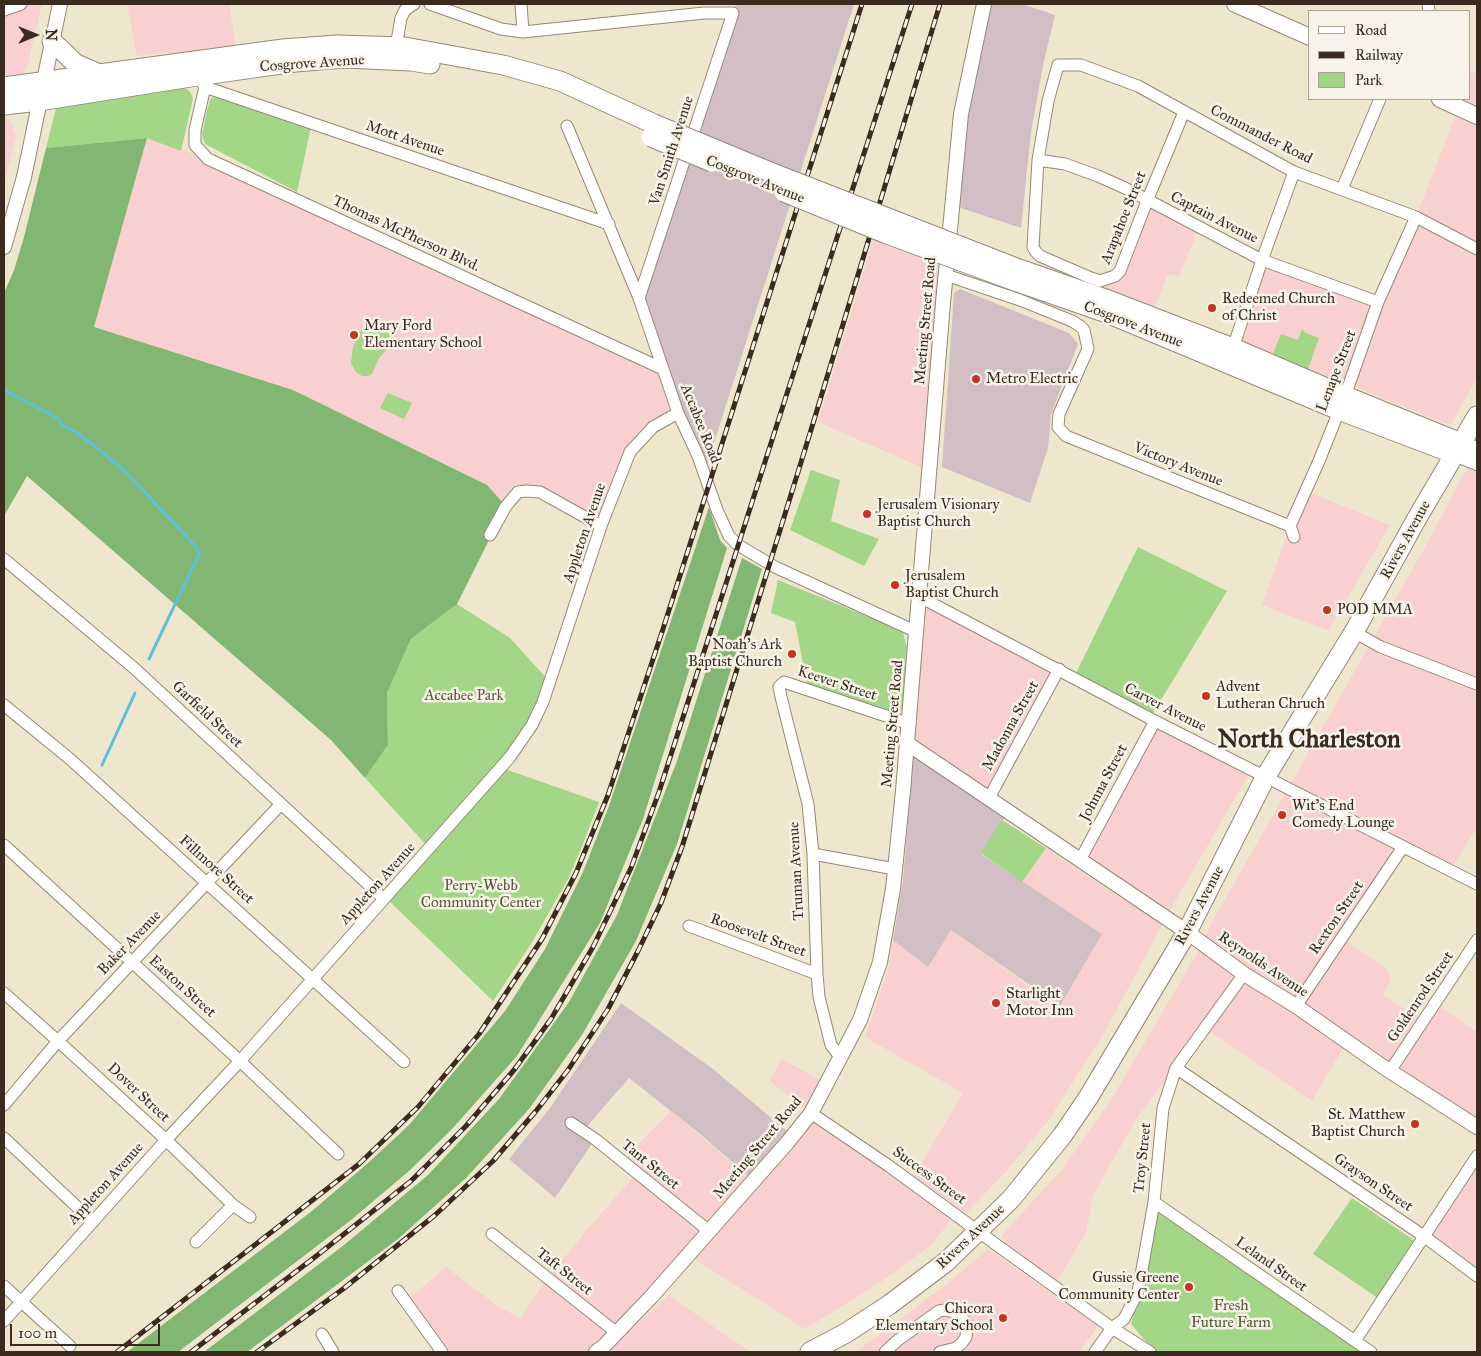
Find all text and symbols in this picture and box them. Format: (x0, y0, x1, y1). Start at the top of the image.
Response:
north arrow (10, 10, 60, 60)
legend (1308, 10, 1471, 100)
text: Road (1355, 21, 1387, 39)
text: N (42, 29, 59, 41)
text: Railway (1355, 46, 1403, 64)
street label: Cosgrove Avenue (259, 51, 365, 77)
text: Park (1355, 71, 1382, 89)
street label: Van Smith Avenue (646, 94, 698, 208)
street label: Commander Road (1207, 102, 1315, 168)
street label: Mott Avenue (363, 117, 447, 161)
street label: Cosgrove Avenue (703, 152, 807, 208)
street label: Arapahoe Street (1097, 169, 1151, 267)
street label: Captain Avenue (1167, 188, 1261, 248)
street label: Thomas McPherson Blvd. (330, 192, 482, 276)
street label: Meeting Street Road (911, 256, 941, 386)
place label: Redeemed Church of Christ (1222, 290, 1335, 325)
street label: Cosgrove Avenue (1081, 298, 1185, 352)
marker: Redeemed Church of Christ (1206, 302, 1218, 314)
place label: Mary Ford Elementary School (364, 317, 482, 352)
street label: Lenape Street (1313, 328, 1361, 414)
marker: Mary Ford Elementary School (348, 329, 360, 341)
place label: Metro Electric (986, 370, 1078, 388)
marker: Metro Electric (970, 373, 982, 385)
street label: Accabee Road (676, 382, 724, 466)
street label: Victory Avenue (1131, 439, 1225, 491)
street label: Appleton Avenue (559, 481, 611, 585)
place label: Jerusalem Visionary Baptist Church (877, 496, 999, 531)
street label: Rivers Avenue (1377, 498, 1435, 582)
marker: Jerusalem Visionary Baptist Church (861, 508, 873, 520)
place label: Jerusalem Baptist Church (905, 567, 999, 602)
marker: Jerusalem Baptist Church (889, 579, 901, 591)
place label: POD MMA (1337, 601, 1413, 619)
marker: POD MMA (1321, 604, 1333, 616)
place label: Noah's Ark Baptist Church (688, 636, 782, 671)
marker: Noah's Ark Baptist Church (786, 648, 798, 660)
street label: Meeting Street Road (878, 659, 908, 789)
street label: Keever Street (795, 663, 879, 705)
street label: Garfield Street (168, 678, 246, 752)
street label: Madonna Street (979, 678, 1043, 774)
place label: Advent Lutheran Chruch (1216, 678, 1325, 713)
street label: Carver Avenue (1121, 680, 1209, 736)
park label: Accabee Park (424, 687, 504, 705)
marker: Advent Lutheran Chruch (1200, 690, 1212, 702)
district label: North Charleston (1217, 726, 1401, 756)
street label: Johnna Street (1076, 741, 1132, 825)
place label: Wit's End Comedy Lounge (1292, 797, 1394, 832)
marker: Wit's End Comedy Lounge (1276, 809, 1288, 821)
street label: Truman Avenue (785, 821, 809, 921)
street label: Fillmore Street (175, 832, 257, 908)
street label: Appleton Avenue (336, 839, 420, 929)
street label: Rivers Avenue (1172, 863, 1228, 949)
park label: Perry-Webb Community Center (421, 877, 541, 912)
street label: Rexton Street (1306, 878, 1368, 958)
street label: Baker Avenue (95, 907, 165, 979)
street label: Roosevelt Street (708, 910, 808, 962)
street label: Reynolds Avenue (1215, 928, 1311, 1002)
street label: Goldenrod Street (1384, 948, 1458, 1046)
street label: Easton Street (145, 952, 219, 1022)
place label: Starlight Motor Inn (1006, 985, 1073, 1020)
marker: Starlight Motor Inn (990, 997, 1002, 1009)
street label: Dover Street (103, 1060, 173, 1126)
street label: Meeting Street Road (710, 1093, 806, 1203)
place label: St. Matthew Baptist Church (1311, 1106, 1405, 1141)
marker: St. Matthew Baptist Church (1409, 1118, 1421, 1130)
street label: Troy Street (1130, 1122, 1156, 1194)
street label: Tant Street (617, 1136, 683, 1194)
street label: Appleton Avenue (64, 1139, 148, 1229)
street label: Success Street (889, 1143, 969, 1209)
street label: Grayson Street (1330, 1150, 1416, 1216)
street label: Rivers Avenue (933, 1201, 1009, 1273)
street label: Leland Street (1231, 1234, 1311, 1296)
street label: Taft Street (532, 1244, 596, 1300)
place label: Gussie Greene Community Center (1059, 1269, 1179, 1304)
marker: Gussie Greene Community Center (1183, 1281, 1195, 1293)
park label: Fresh Future Farm (1191, 1297, 1271, 1332)
place label: Chicora Elementary School (875, 1300, 993, 1335)
marker: Chicora Elementary School (997, 1312, 1009, 1324)
scale bar (12, 1314, 162, 1346)
text: 100 m (18, 1324, 57, 1342)

